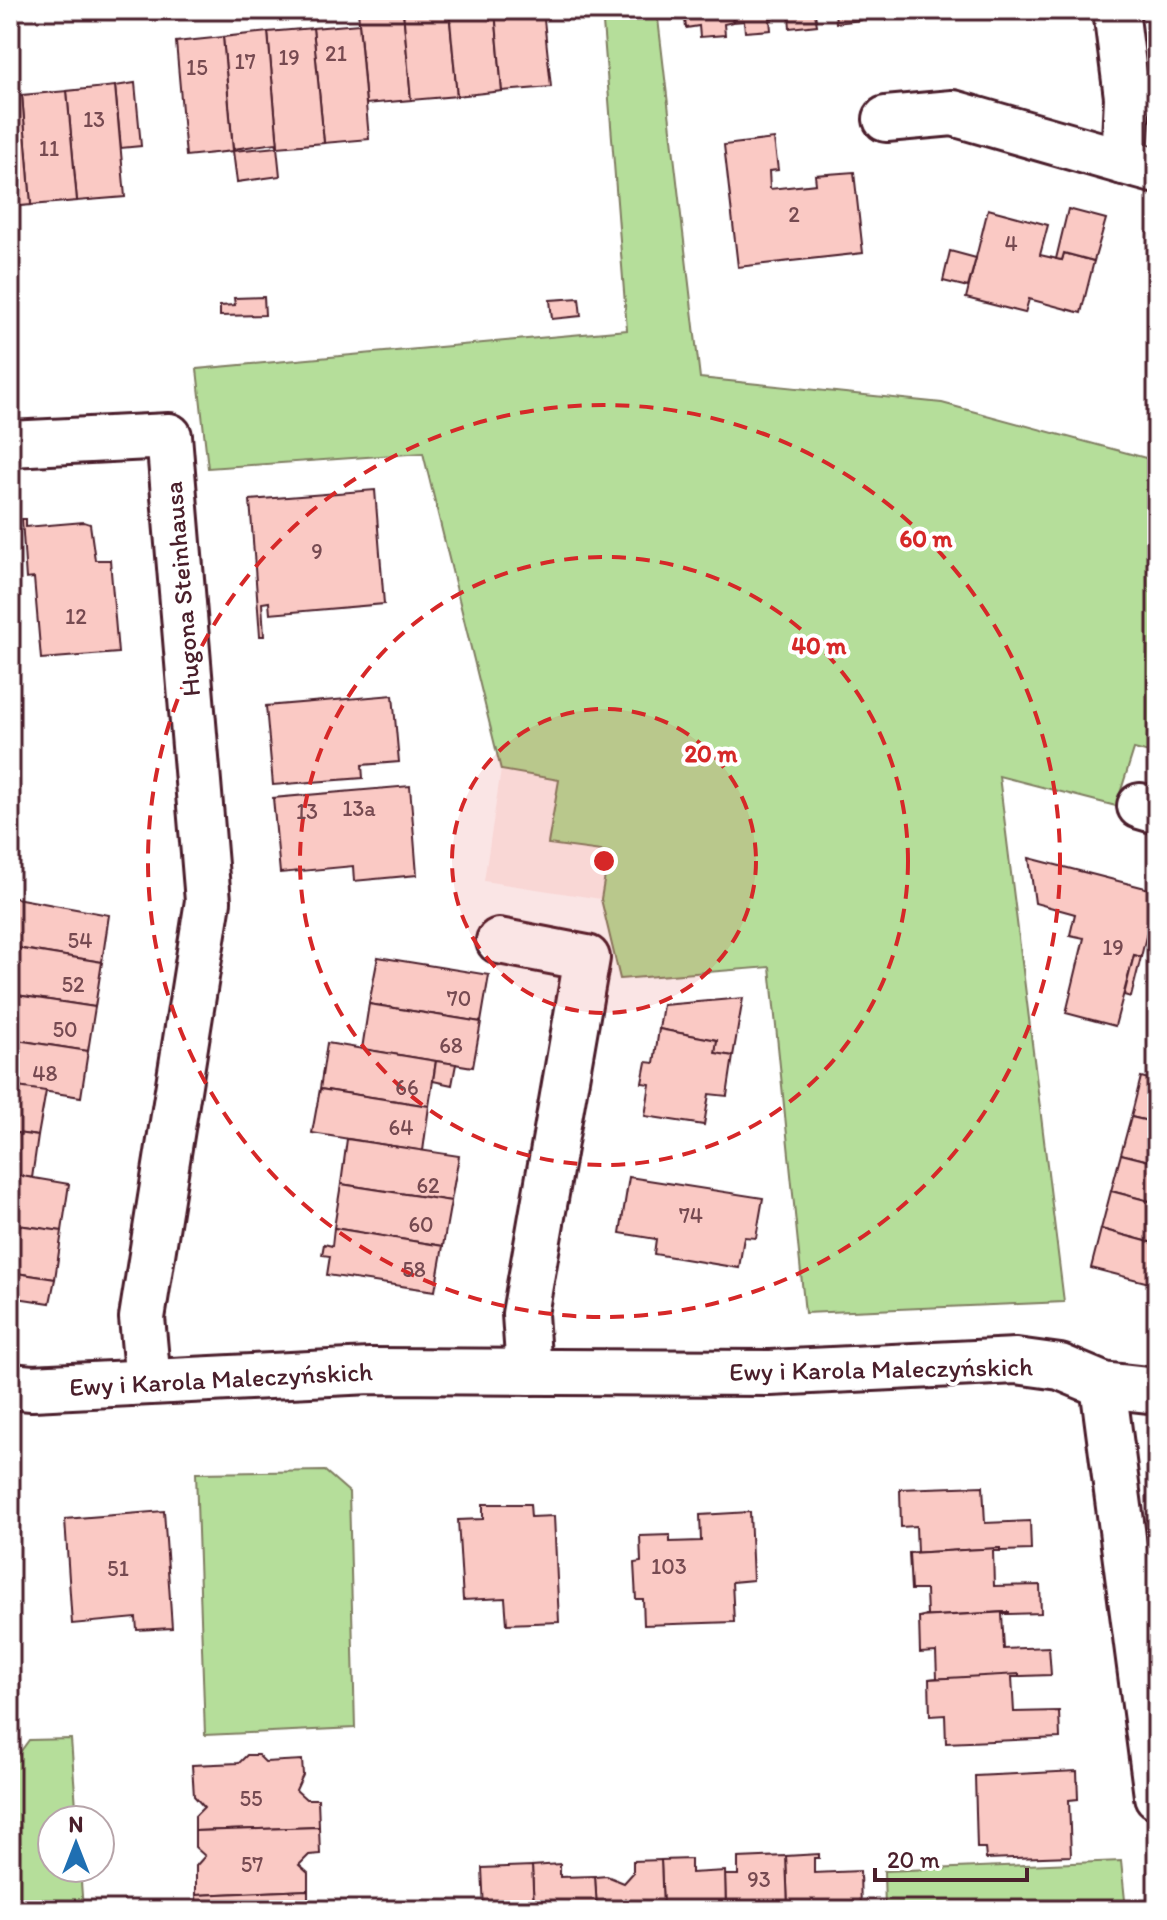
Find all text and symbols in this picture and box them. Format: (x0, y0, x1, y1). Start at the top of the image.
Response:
house number: 21 (325, 40, 347, 67)
house number: 19 (278, 44, 300, 71)
house number: 17 (234, 48, 256, 75)
house number: 15 (186, 54, 208, 81)
house number: 13 (83, 106, 105, 133)
house number: 11 (39, 135, 59, 162)
house number: 2 (788, 201, 800, 228)
house number: 4 (1004, 230, 1018, 257)
street label: Hugona Steinhausa (157, 480, 207, 698)
text: 60 m (899, 524, 953, 553)
house number: 9 (311, 538, 323, 565)
house number: 12 (65, 603, 87, 630)
text: 40 m (792, 631, 847, 660)
text: 20 m (685, 739, 738, 768)
house number: 13a (342, 795, 376, 822)
house number: 13 (296, 798, 318, 825)
centre of rings (590, 847, 618, 875)
house number: 54 (68, 927, 92, 954)
house number: 19 (1102, 934, 1124, 961)
house number: 52 (61, 971, 85, 998)
house number: 70 (447, 985, 471, 1012)
house number: 50 (52, 1016, 78, 1043)
house number: 68 (439, 1032, 463, 1059)
house number: 48 (32, 1060, 58, 1087)
house number: 66 (395, 1074, 419, 1101)
house number: 64 (389, 1114, 413, 1141)
house number: 62 (416, 1172, 440, 1199)
house number: 74 (679, 1202, 703, 1229)
house number: 60 (408, 1211, 434, 1238)
house number: 58 (402, 1256, 426, 1283)
street label: Ewy i Karola Maleczyńskich (729, 1350, 1033, 1388)
street label: Ewy i Karola Maleczyńskich (69, 1355, 374, 1403)
house number: 103 (651, 1553, 687, 1580)
house number: 51 (107, 1555, 129, 1582)
house number: 55 (239, 1785, 263, 1812)
north arrow (36, 1804, 116, 1884)
text: N (69, 1811, 83, 1838)
scale bar (875, 1832, 1027, 1882)
text: 20 m (887, 1845, 940, 1874)
house number: 57 (241, 1851, 263, 1878)
house number: 93 (747, 1866, 771, 1893)

